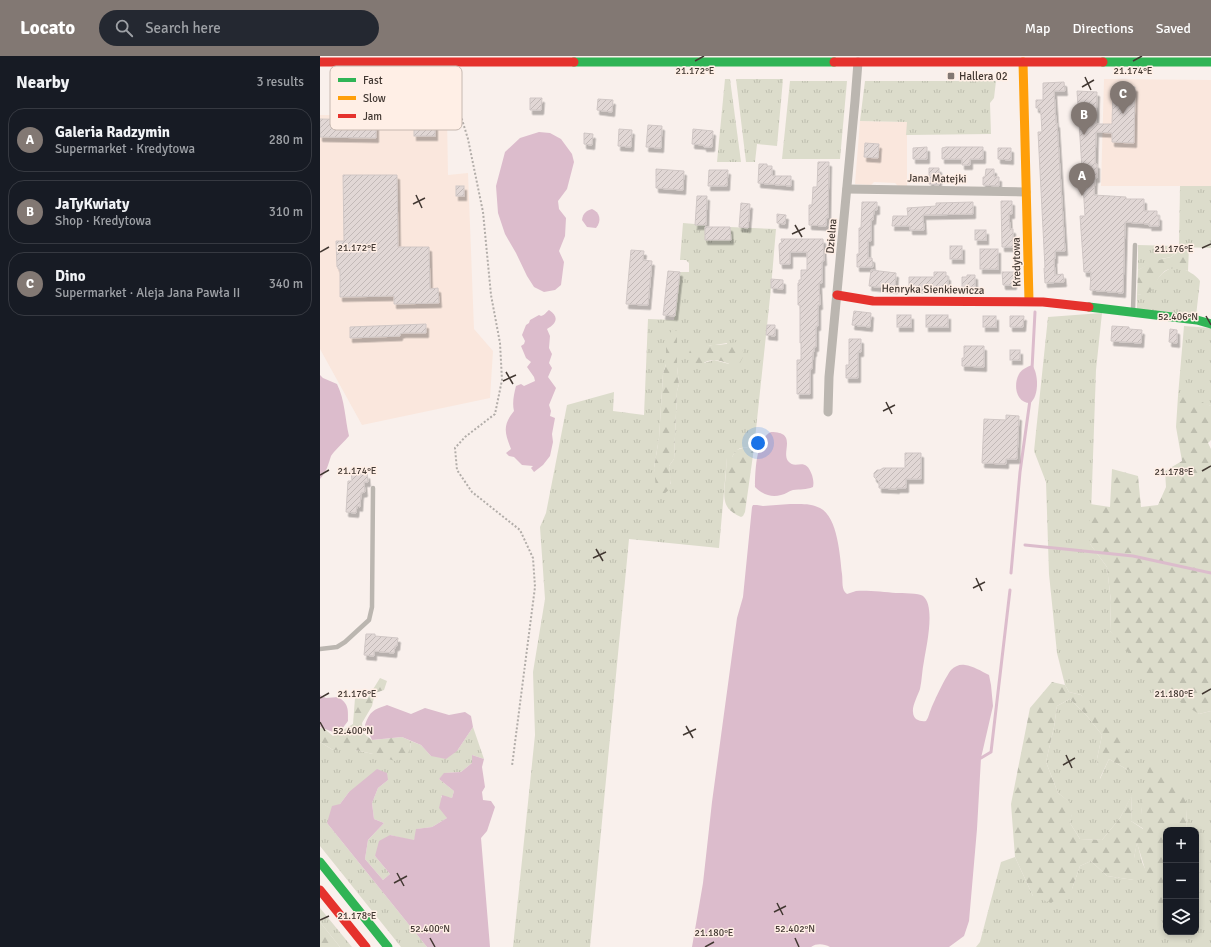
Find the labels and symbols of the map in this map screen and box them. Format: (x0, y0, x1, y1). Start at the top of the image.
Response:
text: 21.172°E (676, 65, 715, 77)
text: 21.174°E (1114, 65, 1153, 77)
legend (330, 66, 462, 130)
place label: Hallera 02 (959, 70, 1008, 83)
marker: Hallera 02 (946, 71, 956, 81)
text: Fast (363, 74, 383, 87)
pin: C (1110, 81, 1136, 114)
text: Slow (363, 92, 386, 105)
pin: B (1071, 102, 1097, 135)
text: Jam (363, 110, 382, 123)
pin: A (1069, 163, 1095, 196)
street label: Jana Matejki (907, 171, 967, 186)
street label: Dzielna (823, 218, 840, 254)
street label: Kredytowa (1010, 237, 1023, 287)
text: 21.172°E (338, 242, 377, 254)
text: 21.176°E (1155, 243, 1194, 255)
street label: Henryka Sienkiewicza (881, 282, 985, 297)
text: 52.406°N (1158, 311, 1198, 323)
your location (748, 433, 768, 453)
text: 21.174°E (338, 465, 377, 477)
text: 21.178°E (1155, 466, 1194, 478)
text: 21.176°E (338, 688, 377, 700)
text: 21.180°E (1155, 688, 1194, 700)
text: 52.400°N (333, 725, 373, 737)
text: 21.178°E (338, 910, 377, 922)
text: 52.400°N (410, 923, 450, 935)
text: 52.402°N (775, 923, 815, 935)
text: 21.180°E (695, 927, 734, 939)

